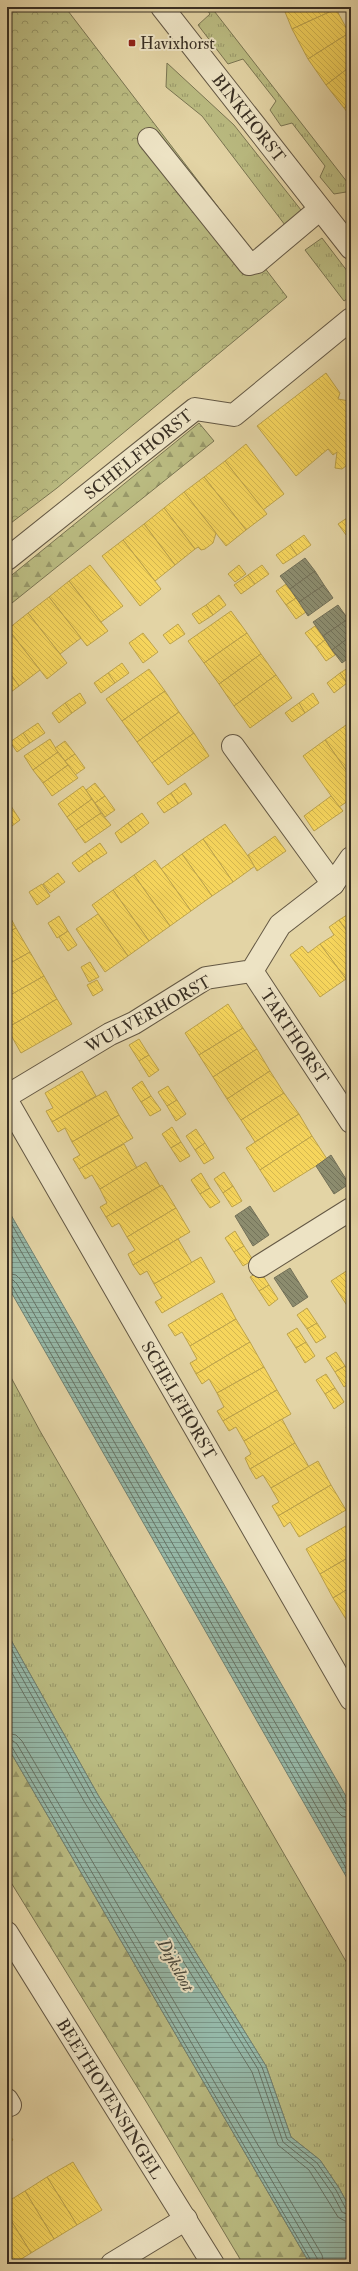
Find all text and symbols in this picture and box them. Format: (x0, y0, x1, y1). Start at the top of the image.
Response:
place label: Havixhorst (140, 33, 215, 54)
marker: Havixhorst (127, 38, 137, 48)
street label: BINKHORST (207, 70, 290, 167)
street label: SCHELFHORST (80, 405, 197, 504)
street label: WULVERHORST (81, 971, 215, 1058)
street label: TARTHORST (256, 985, 333, 1088)
street label: SCHELFHORST (136, 1337, 221, 1463)
water label: Dijksloot (151, 1934, 200, 1997)
street label: BEETHOVENSINGEL (52, 2015, 168, 2183)

